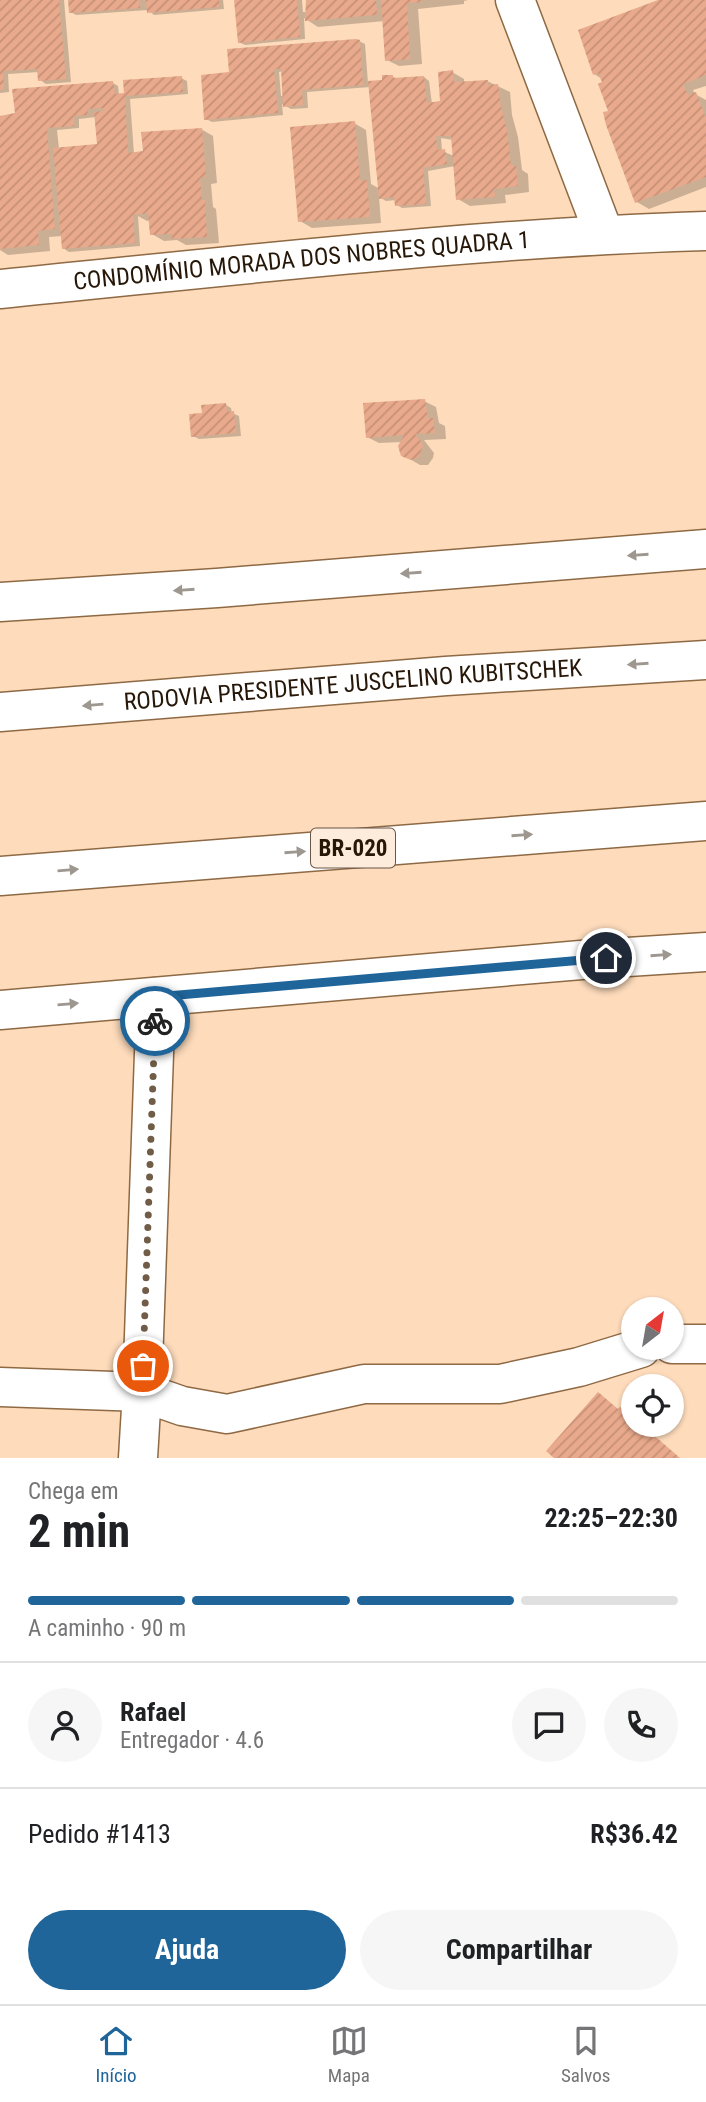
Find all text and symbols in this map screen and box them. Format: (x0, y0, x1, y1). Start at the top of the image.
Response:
street label: CONDOMÍNIO MORADA DOS NOBRES QUADRA 1 (72, 226, 531, 296)
one-way arrow (627, 550, 649, 561)
one-way arrow (400, 568, 422, 579)
one-way arrow (173, 585, 195, 596)
street label: RODOVIA PRESIDENTE JUSCELINO KUBITSCHEK (123, 654, 583, 716)
one-way arrow (627, 659, 649, 670)
one-way arrow (82, 700, 104, 711)
road number: BR-020 (311, 828, 395, 868)
one-way arrow (511, 829, 533, 840)
one-way arrow (284, 846, 306, 857)
one-way arrow (57, 864, 79, 875)
pin (576, 928, 636, 988)
icon: home (587, 939, 625, 977)
one-way arrow (650, 949, 672, 960)
courier (120, 986, 190, 1056)
one-way arrow (57, 998, 79, 1009)
icon: bike (136, 1002, 174, 1040)
north arrow (621, 1297, 684, 1360)
map controls (621, 1297, 684, 1437)
pin (113, 1336, 173, 1396)
icon: bag (124, 1347, 162, 1385)
button: locate (621, 1374, 684, 1437)
text: Chega em (28, 1478, 119, 1505)
text: 22:25–22:30 (544, 1503, 678, 1533)
text: 2 min (28, 1504, 130, 1558)
text: A caminho · 90 m (28, 1615, 186, 1642)
button: person (28, 1688, 102, 1762)
button: chat (512, 1688, 586, 1762)
button: phone (604, 1688, 678, 1762)
text: Rafael (120, 1697, 186, 1727)
text: Entregador · 4.6 (120, 1727, 264, 1754)
text: Pedido #1413 (28, 1819, 171, 1849)
text: R$36.42 (590, 1819, 678, 1849)
button: Ajuda (28, 1910, 346, 1990)
button: Compartilhar (360, 1910, 678, 1990)
tab: Início (96, 2022, 137, 2087)
tab: Mapa (328, 2022, 370, 2087)
tab: Salvos (561, 2022, 610, 2087)

